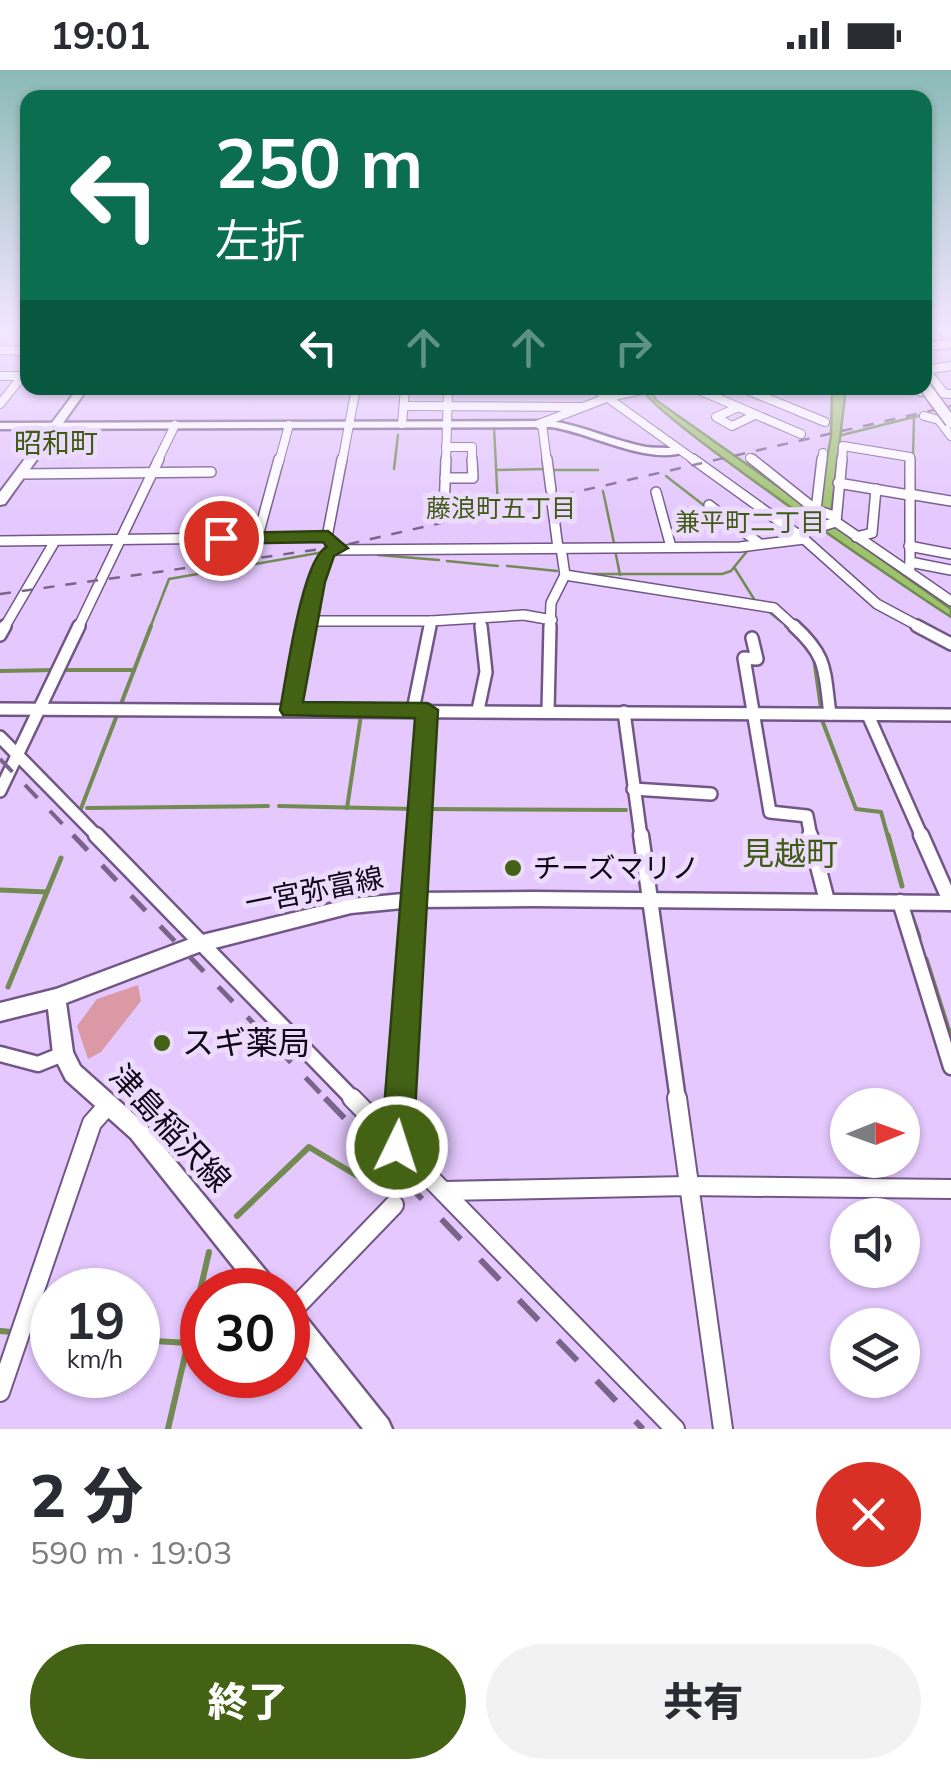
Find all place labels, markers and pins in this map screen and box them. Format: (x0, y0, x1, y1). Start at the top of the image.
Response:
pin (179, 496, 264, 581)
place label: チーズマリノ (533, 850, 700, 885)
marker: チーズマリノ (502, 857, 524, 879)
place label: スギ薬局 (182, 1022, 310, 1062)
marker: スギ薬局 (151, 1032, 173, 1054)

